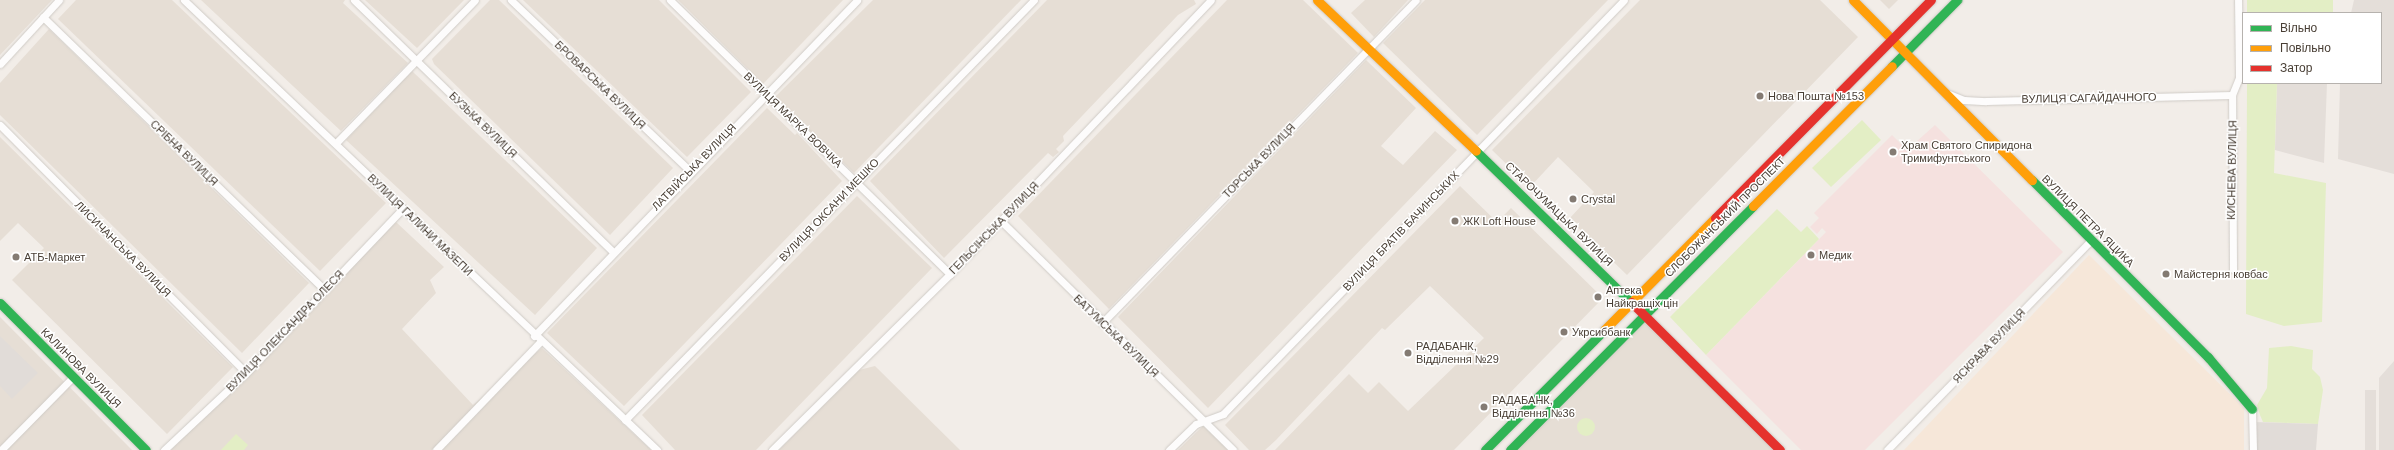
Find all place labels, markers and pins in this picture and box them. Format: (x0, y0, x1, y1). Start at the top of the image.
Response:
place label: Нова Пошта №153 (1768, 89, 1864, 103)
marker: Нова Пошта №153 (1755, 91, 1765, 101)
place label: Храм Святого Спиридона Тримифунтського (1901, 139, 2032, 165)
marker: Храм Святого Спиридона Тримифунтського (1888, 147, 1898, 157)
place label: Crystal (1581, 192, 1615, 206)
marker: Crystal (1568, 194, 1578, 204)
place label: ЖК Loft House (1463, 214, 1536, 228)
marker: ЖК Loft House (1450, 216, 1460, 226)
place label: Медик (1819, 248, 1852, 262)
place label: АТБ-Маркет (24, 250, 85, 264)
marker: Медик (1806, 250, 1816, 260)
marker: АТБ-Маркет (11, 252, 21, 262)
place label: Майстерня ковбас (2174, 267, 2268, 281)
marker: Майстерня ковбас (2161, 269, 2171, 279)
place label: Аптека Найкращiх цiн (1606, 284, 1678, 310)
marker: Аптека Найкращiх цiн (1593, 292, 1603, 302)
place label: Укрсиббанк (1572, 325, 1630, 339)
marker: Укрсиббанк (1559, 327, 1569, 337)
place label: РАДАБАНК, Відділення №29 (1416, 340, 1499, 366)
marker: РАДАБАНК, Відділення №29 (1403, 348, 1413, 358)
place label: РАДАБАНК, Відділення №36 (1492, 394, 1575, 420)
marker: РАДАБАНК, Відділення №36 (1479, 402, 1489, 412)

